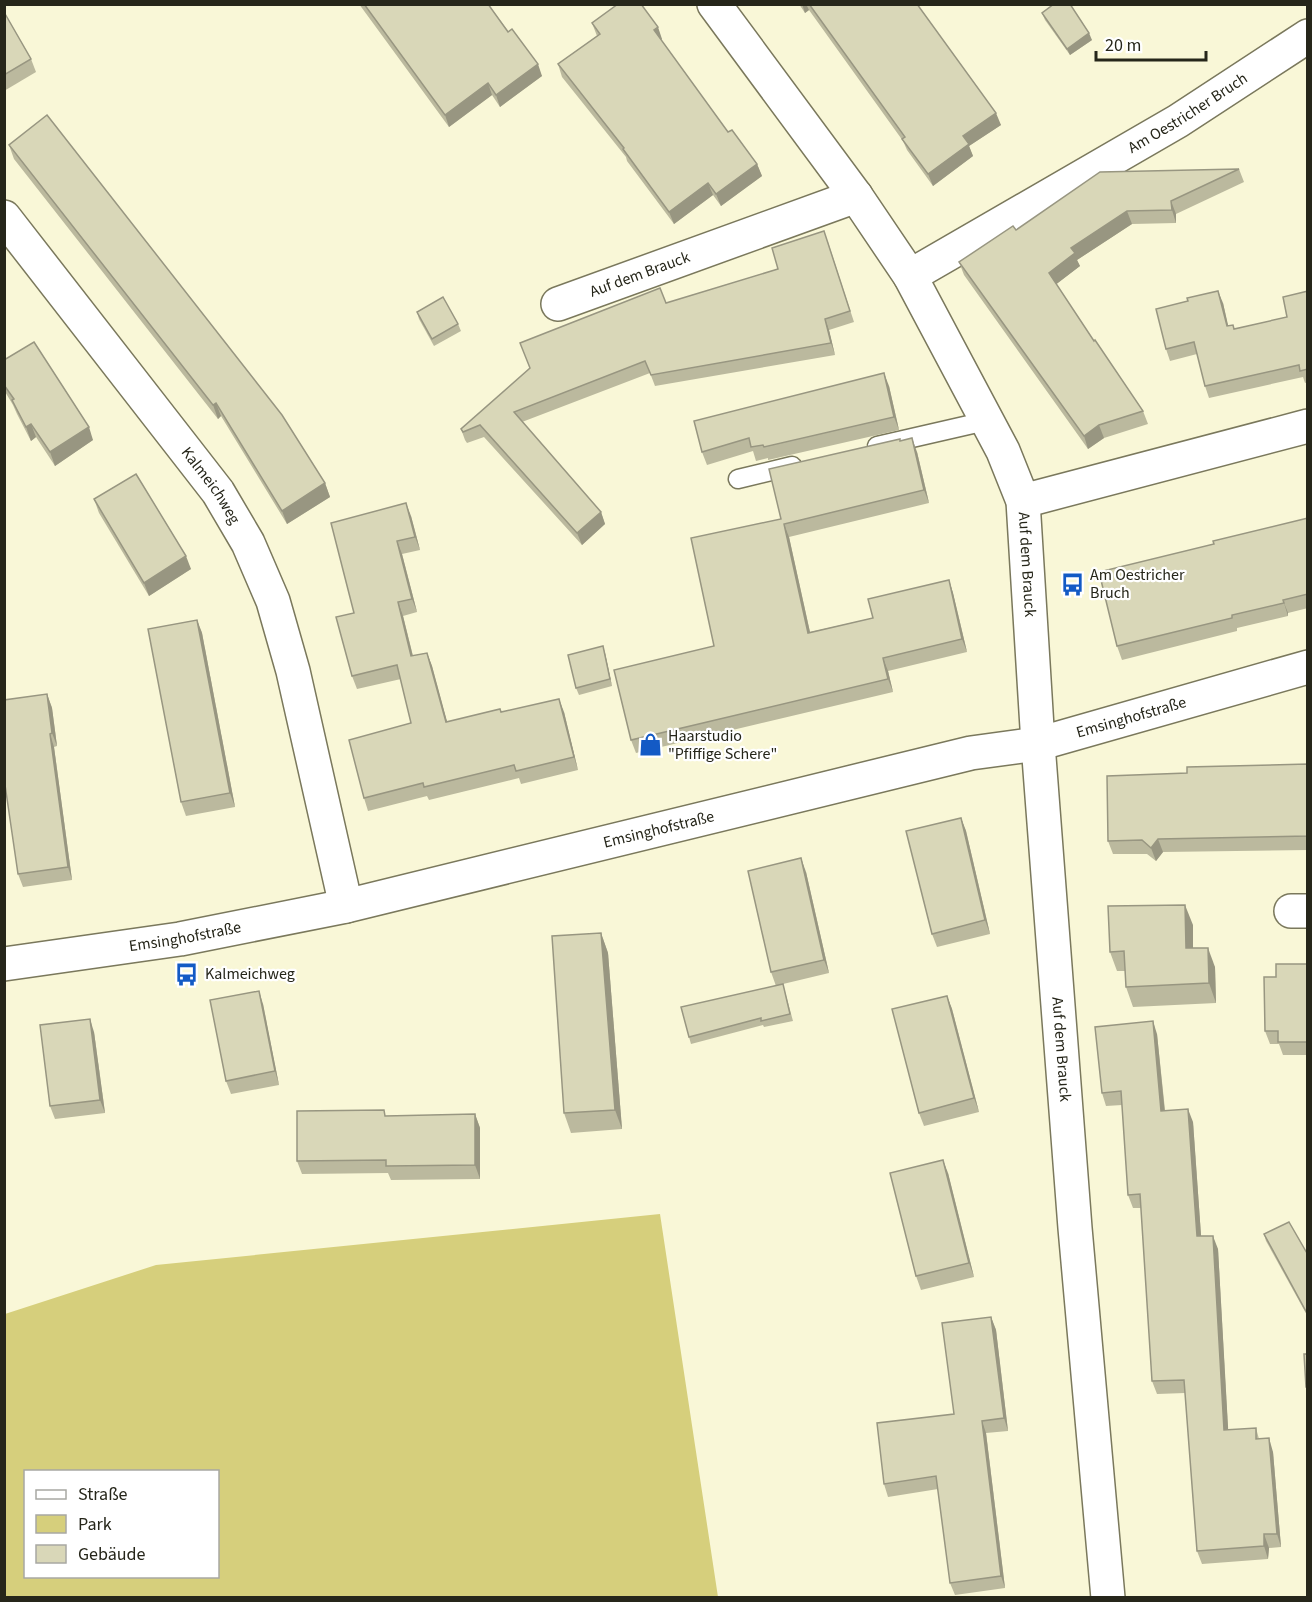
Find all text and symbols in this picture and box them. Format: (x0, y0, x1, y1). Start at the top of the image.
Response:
scale bar (1096, 24, 1206, 62)
text: 20 m (1105, 33, 1141, 58)
street label: Am Oestricher Bruch (1124, 67, 1252, 159)
street label: Auf dem Brauck (587, 246, 693, 303)
street label: Kalmeichweg (176, 442, 245, 528)
street label: Auf dem Brauck (1013, 511, 1041, 618)
place label: Am Oestricher Bruch (1090, 564, 1185, 604)
bus stop icon: Am Oestricher Bruch (1059, 571, 1085, 597)
street label: Emsinghofstraße (1074, 691, 1189, 744)
place label: Haarstudio "Pfiffige Schere" (668, 725, 777, 765)
shop icon: Haarstudio "Pfiffige Schere" (637, 732, 663, 758)
street label: Emsinghofstraße (601, 805, 717, 854)
street label: Emsinghofstraße (127, 916, 243, 957)
bus stop icon: Kalmeichweg (174, 961, 200, 987)
place label: Kalmeichweg (205, 963, 295, 985)
street label: Auf dem Brauck (1046, 996, 1076, 1103)
legend (24, 1470, 219, 1578)
text: Straße (78, 1482, 128, 1507)
text: Park (78, 1512, 112, 1537)
text: Gebäude (78, 1542, 146, 1567)

